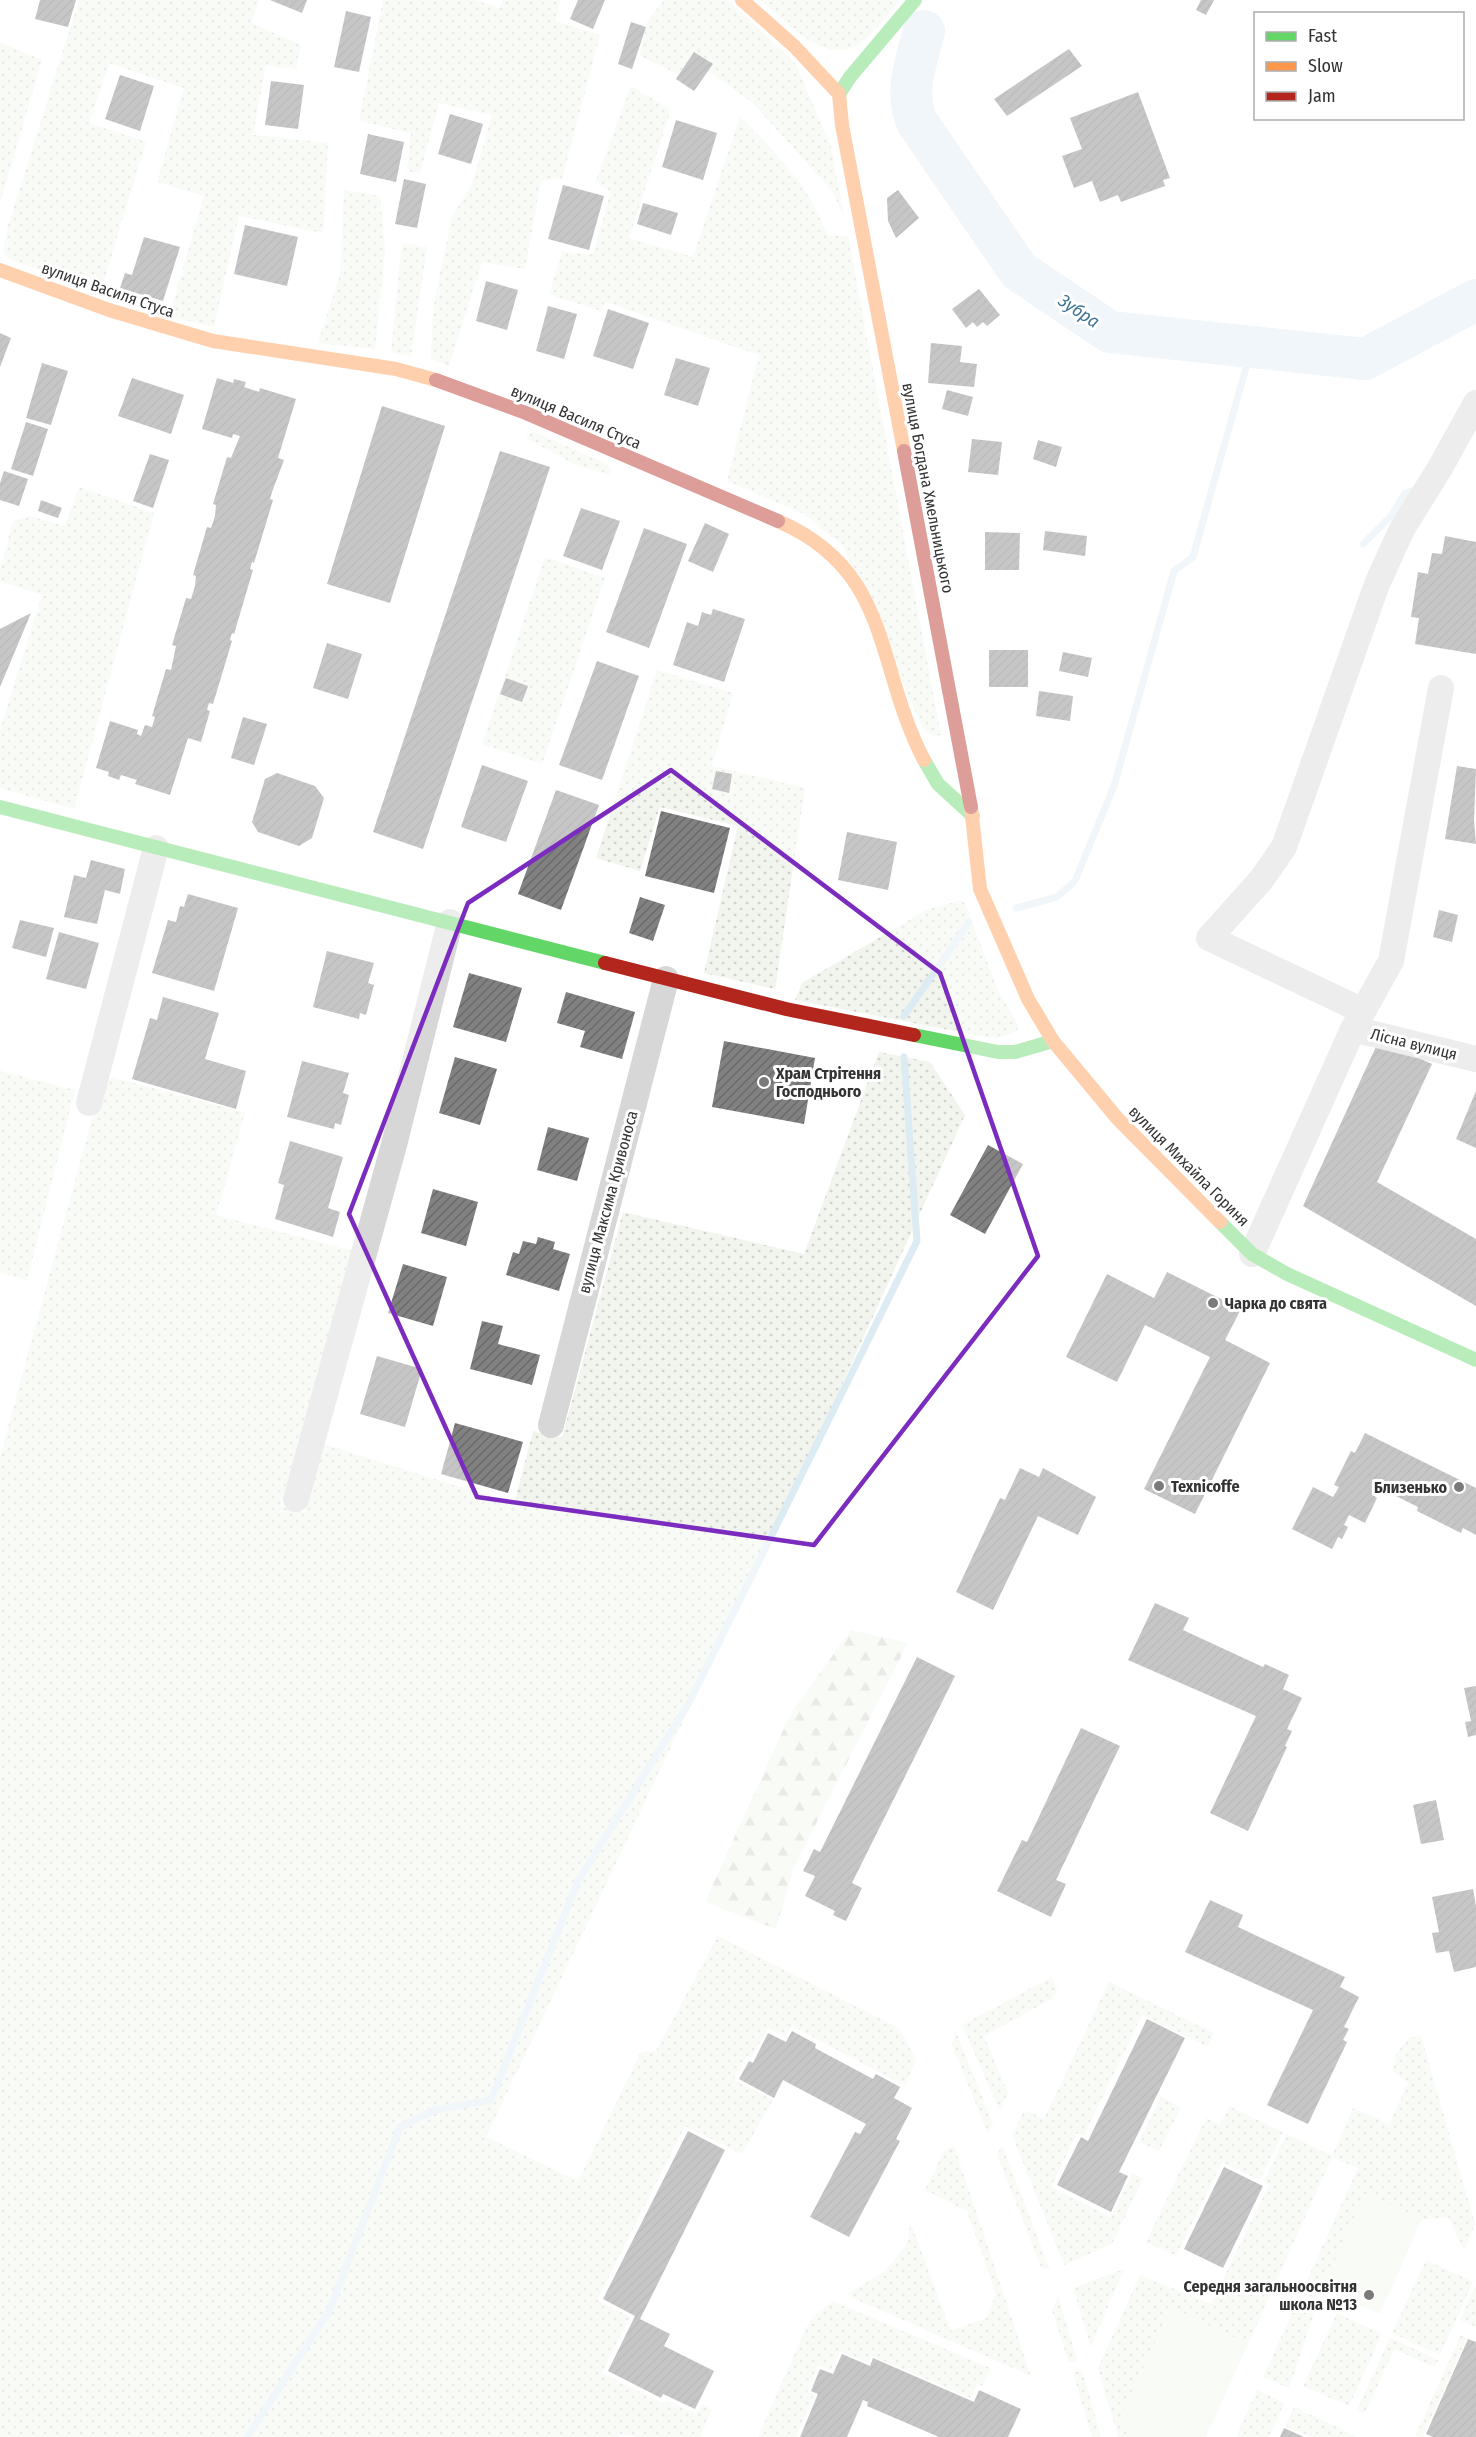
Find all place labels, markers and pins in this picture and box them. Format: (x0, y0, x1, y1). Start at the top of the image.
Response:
place label: Храм Стрітення Господнього (775, 1064, 881, 1101)
marker: Храм Стрітення Господнього (757, 1075, 771, 1089)
place label: Чарка до свята (1225, 1294, 1327, 1313)
marker: Чарка до свята (1206, 1296, 1220, 1310)
place label: Texnicoffe (1171, 1477, 1240, 1496)
place label: Близенько (1374, 1478, 1447, 1497)
marker: Texnicoffe (1152, 1479, 1166, 1493)
marker: Близенько (1452, 1480, 1466, 1494)
place label: Середня загальноосвітня школа №13 (1183, 2277, 1357, 2314)
marker: Середня загальноосвітня школа №13 (1362, 2288, 1376, 2302)

